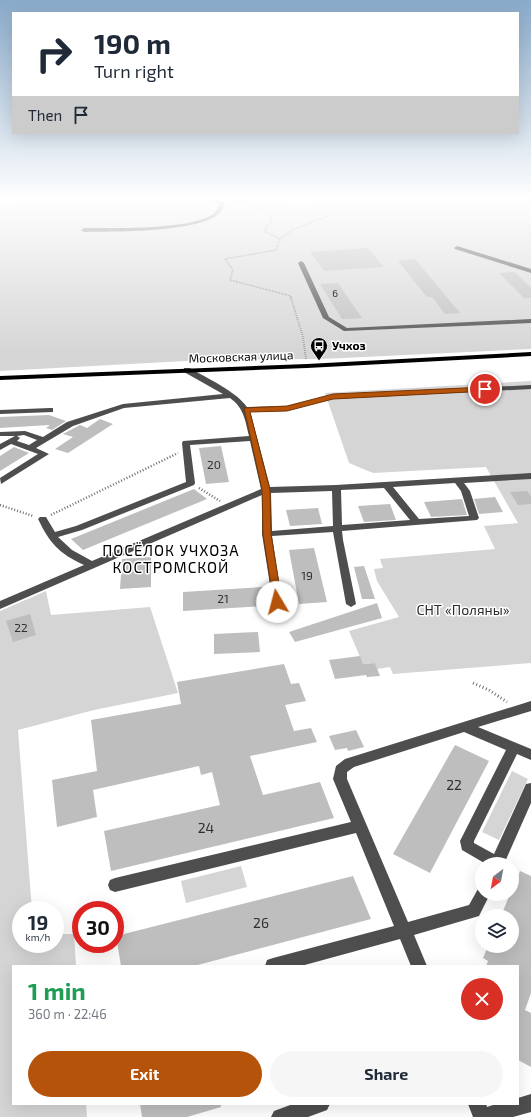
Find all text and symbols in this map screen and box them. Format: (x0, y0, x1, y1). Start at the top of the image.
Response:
text: 190 m (94, 26, 171, 60)
icon: right (28, 28, 80, 80)
text: Turn right (94, 60, 174, 82)
icon: arrive (70, 104, 92, 126)
text: Then (28, 106, 62, 124)
house number: 6 (332, 287, 338, 299)
bus stop icon: Учхоз (309, 336, 329, 361)
place label: Учхоз (332, 338, 366, 352)
street label: Московская улица (188, 347, 294, 366)
pin (468, 372, 502, 406)
icon: arrive (474, 378, 496, 400)
house number: 20 (207, 457, 221, 471)
district label: ПОСЁЛОК УЧХОЗА КОСТРОМСКОЙ (102, 541, 240, 576)
house number: 19 (301, 568, 313, 582)
position arrow (256, 581, 298, 623)
house number: 21 (217, 591, 229, 605)
park label: СНТ «Поляны» (416, 601, 510, 618)
house number: 22 (14, 620, 28, 634)
house number: 22 (446, 776, 462, 793)
house number: 24 (198, 819, 214, 836)
north arrow (475, 857, 519, 901)
map controls (475, 857, 519, 953)
speed limit sign: 30 (72, 901, 124, 953)
button: layers (475, 909, 519, 953)
text: 19 (28, 910, 48, 934)
house number: 26 (253, 914, 269, 931)
text: km/h (26, 931, 50, 943)
text: 1 min (28, 976, 86, 1005)
button: close (461, 978, 503, 1020)
text: 360 m · 22:46 (28, 1006, 107, 1022)
button: Exit (28, 1051, 262, 1097)
button: Share (270, 1051, 503, 1097)

